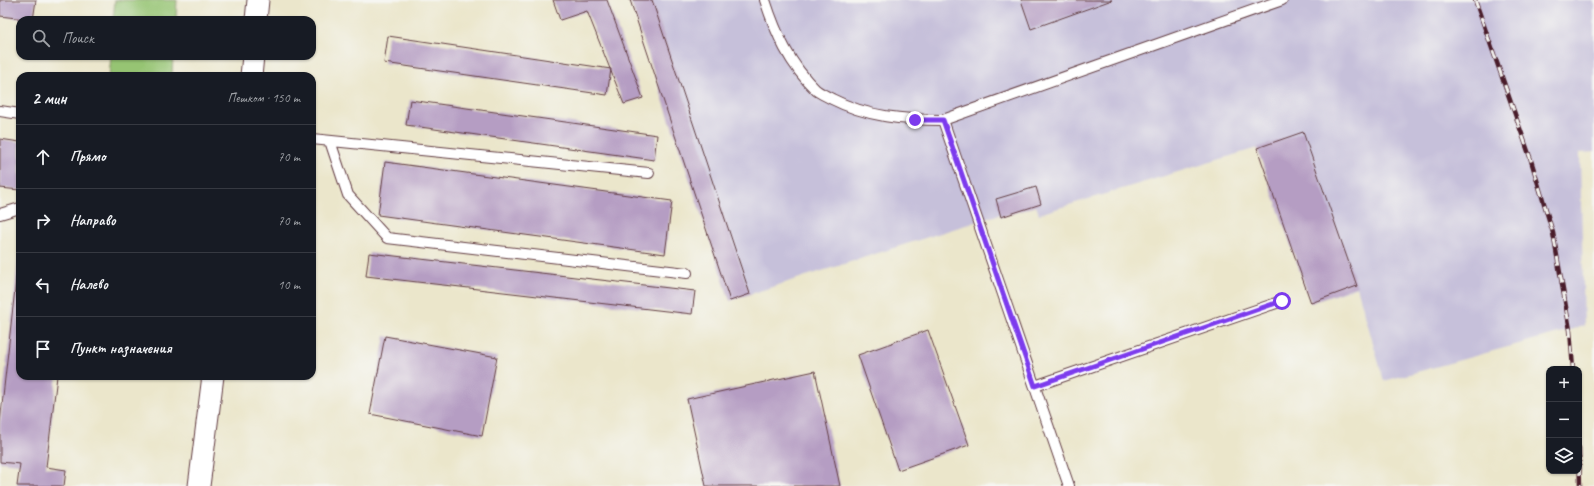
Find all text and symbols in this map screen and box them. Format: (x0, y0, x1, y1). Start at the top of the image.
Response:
search box (16, 16, 316, 60)
icon: search (30, 27, 52, 49)
text: Поиск (62, 29, 94, 48)
text: 2 мин (32, 88, 67, 109)
text: Пешком · 150 m (227, 90, 300, 106)
route end (906, 111, 924, 129)
icon: ahead (32, 146, 54, 168)
text: Прямо (70, 147, 106, 166)
text: 70 m (278, 149, 300, 165)
icon: right (32, 210, 54, 232)
text: Направо (70, 211, 116, 230)
text: 70 m (278, 213, 300, 229)
icon: left (32, 274, 54, 296)
text: Налево (70, 275, 108, 294)
text: 10 m (278, 277, 300, 293)
route start (1273, 292, 1291, 310)
icon: arrive (32, 338, 54, 360)
text: Пункт назначения (70, 339, 172, 358)
map controls (1546, 366, 1582, 474)
button: + (1546, 366, 1582, 402)
button: − (1546, 402, 1582, 438)
button: layers (1546, 438, 1582, 474)

